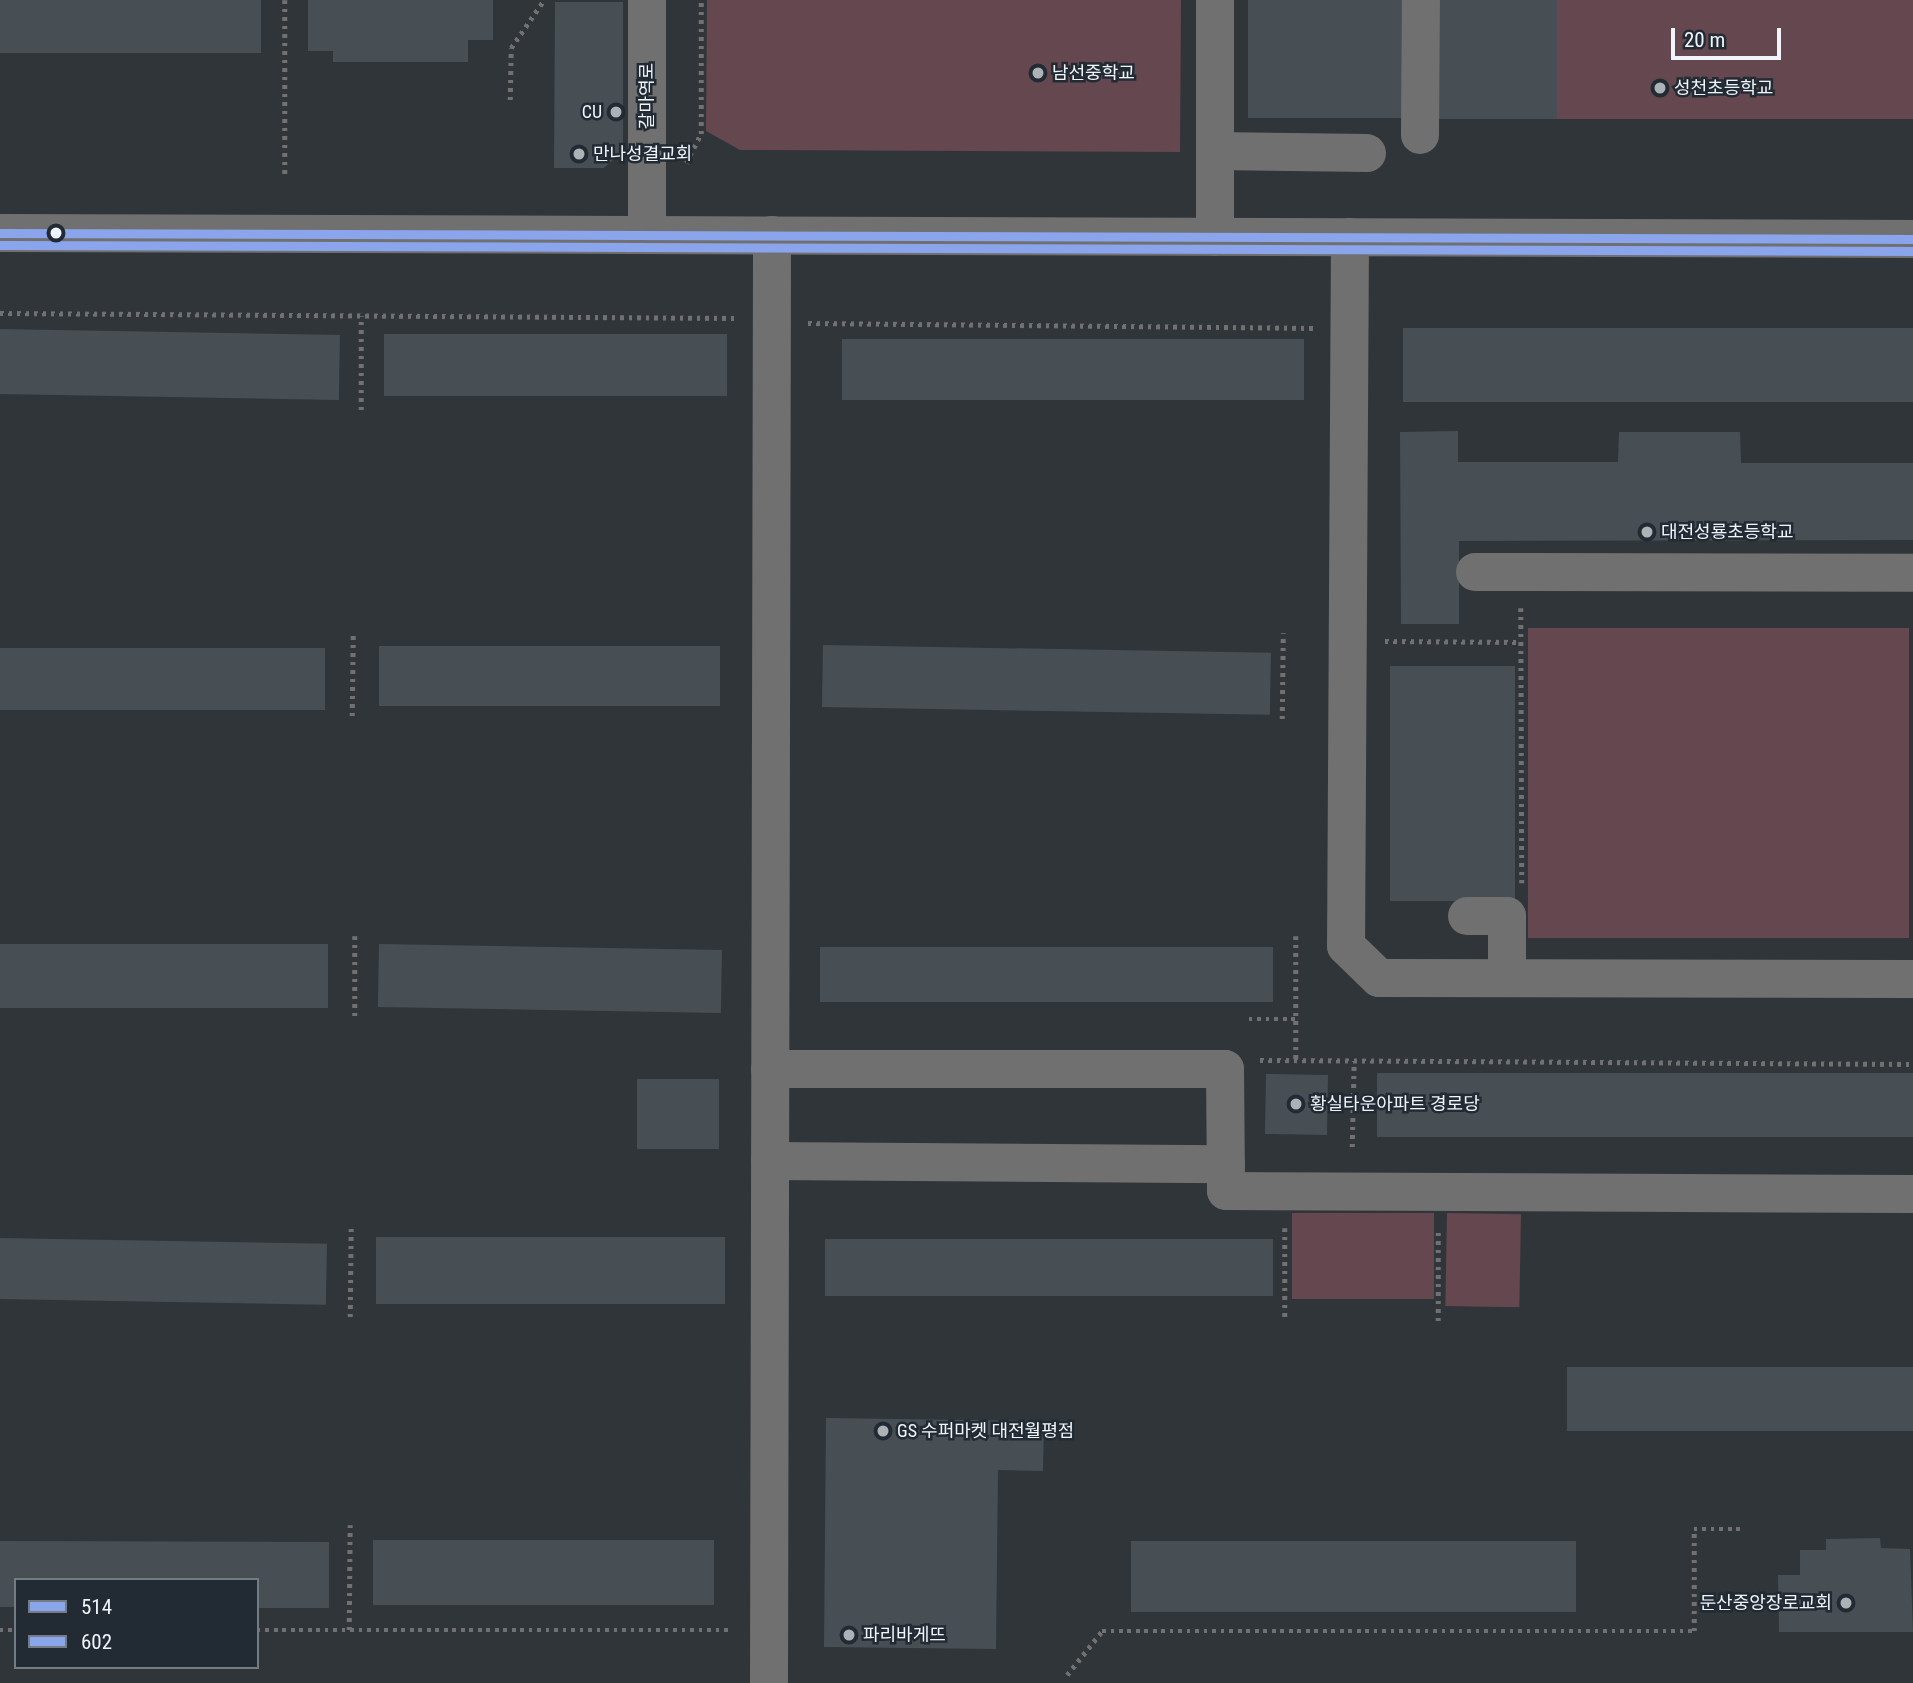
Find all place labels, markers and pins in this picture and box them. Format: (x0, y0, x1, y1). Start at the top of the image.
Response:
place label: 남선중학교 (1052, 62, 1135, 84)
marker: 남선중학교 (1030, 65, 1046, 81)
place label: 성천초등학교 (1674, 77, 1773, 99)
marker: 성천초등학교 (1652, 80, 1668, 96)
place label: CU (582, 101, 602, 123)
marker: CU (608, 104, 624, 120)
place label: 만나성결교회 (593, 143, 692, 165)
marker: 만나성결교회 (571, 146, 587, 162)
unlabelled marker (49, 226, 63, 240)
place label: 대전성룡초등학교 (1661, 521, 1793, 543)
marker: 대전성룡초등학교 (1639, 524, 1655, 540)
place label: 황실타운아파트 경로당 (1310, 1093, 1480, 1115)
marker: 황실타운아파트 경로당 (1288, 1096, 1304, 1112)
place label: GS 수퍼마켓 대전월평점 (897, 1420, 1074, 1442)
marker: GS 수퍼마켓 대전월평점 (875, 1423, 891, 1439)
place label: 둔산중앙장로교회 (1700, 1592, 1832, 1614)
marker: 둔산중앙장로교회 (1838, 1595, 1854, 1611)
place label: 파리바게뜨 (863, 1624, 946, 1646)
marker: 파리바게뜨 (841, 1627, 857, 1643)

